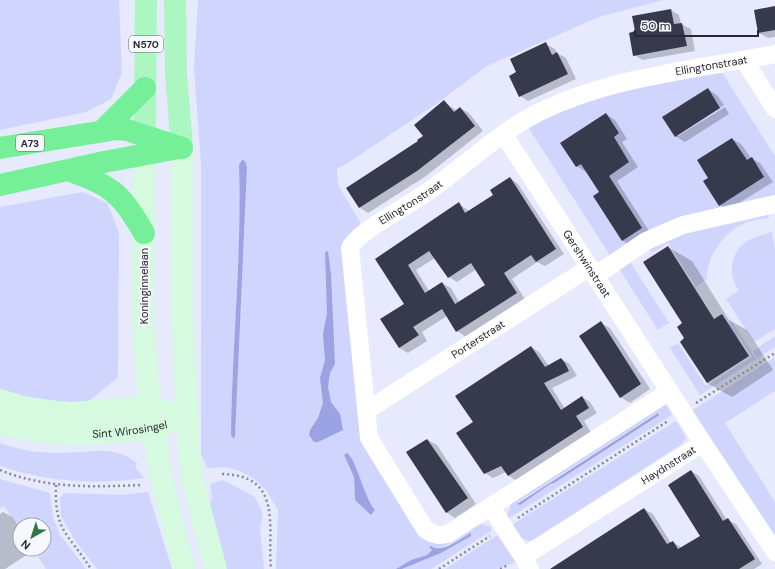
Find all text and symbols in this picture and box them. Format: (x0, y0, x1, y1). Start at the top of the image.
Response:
scale bar (635, 12, 758, 38)
text: 50 m (641, 18, 670, 34)
road number: N570 (129, 36, 163, 52)
street label: Ellingtonstraat (674, 52, 749, 78)
road number: A73 (16, 135, 44, 151)
street label: Ellingtonstraat (376, 177, 445, 228)
street label: Gershwinstraat (560, 227, 614, 300)
street label: Koninginnelaan (137, 248, 151, 324)
street label: Porterstraat (448, 317, 507, 361)
street label: Sint Wirosingel (92, 417, 168, 441)
street label: Haydnstraat (638, 442, 698, 487)
north arrow (12, 517, 52, 557)
text: N (18, 537, 33, 553)

